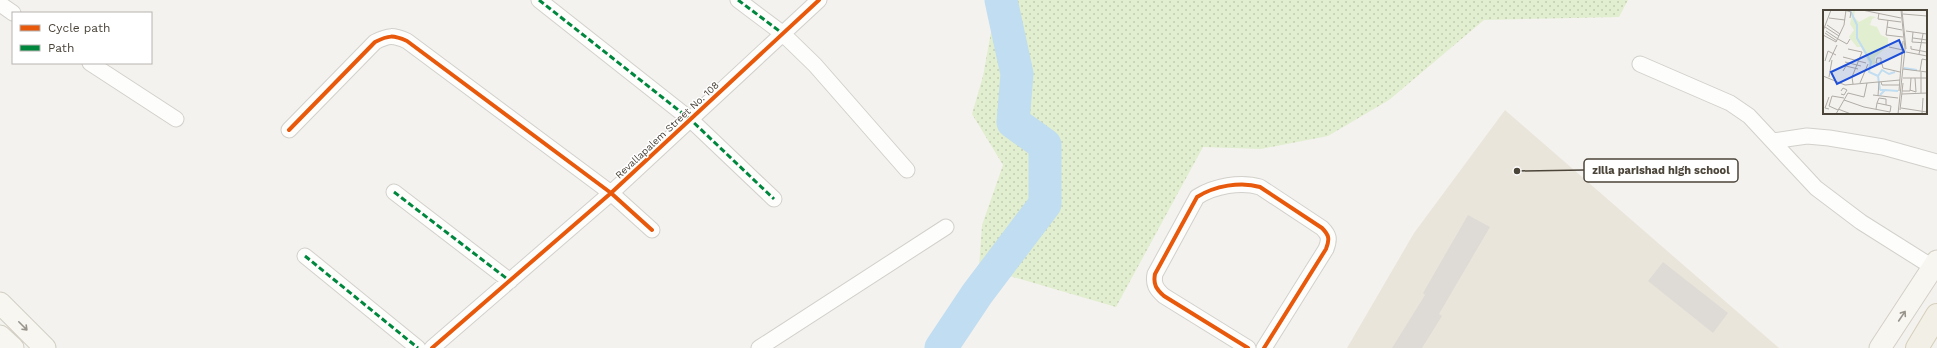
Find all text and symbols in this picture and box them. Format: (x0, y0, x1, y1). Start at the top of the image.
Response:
inset map (1823, 10, 1927, 114)
legend (12, 12, 152, 64)
text: Cycle path (48, 21, 110, 35)
text: Path (48, 41, 74, 55)
street label: Revallapalem Street No. 108 (613, 79, 721, 181)
callout: zilla parishad high school (1584, 159, 1738, 182)
text: zilla parishad high school (1592, 164, 1730, 177)
one-way arrow (1897, 310, 1906, 321)
one-way arrow (18, 321, 28, 331)

